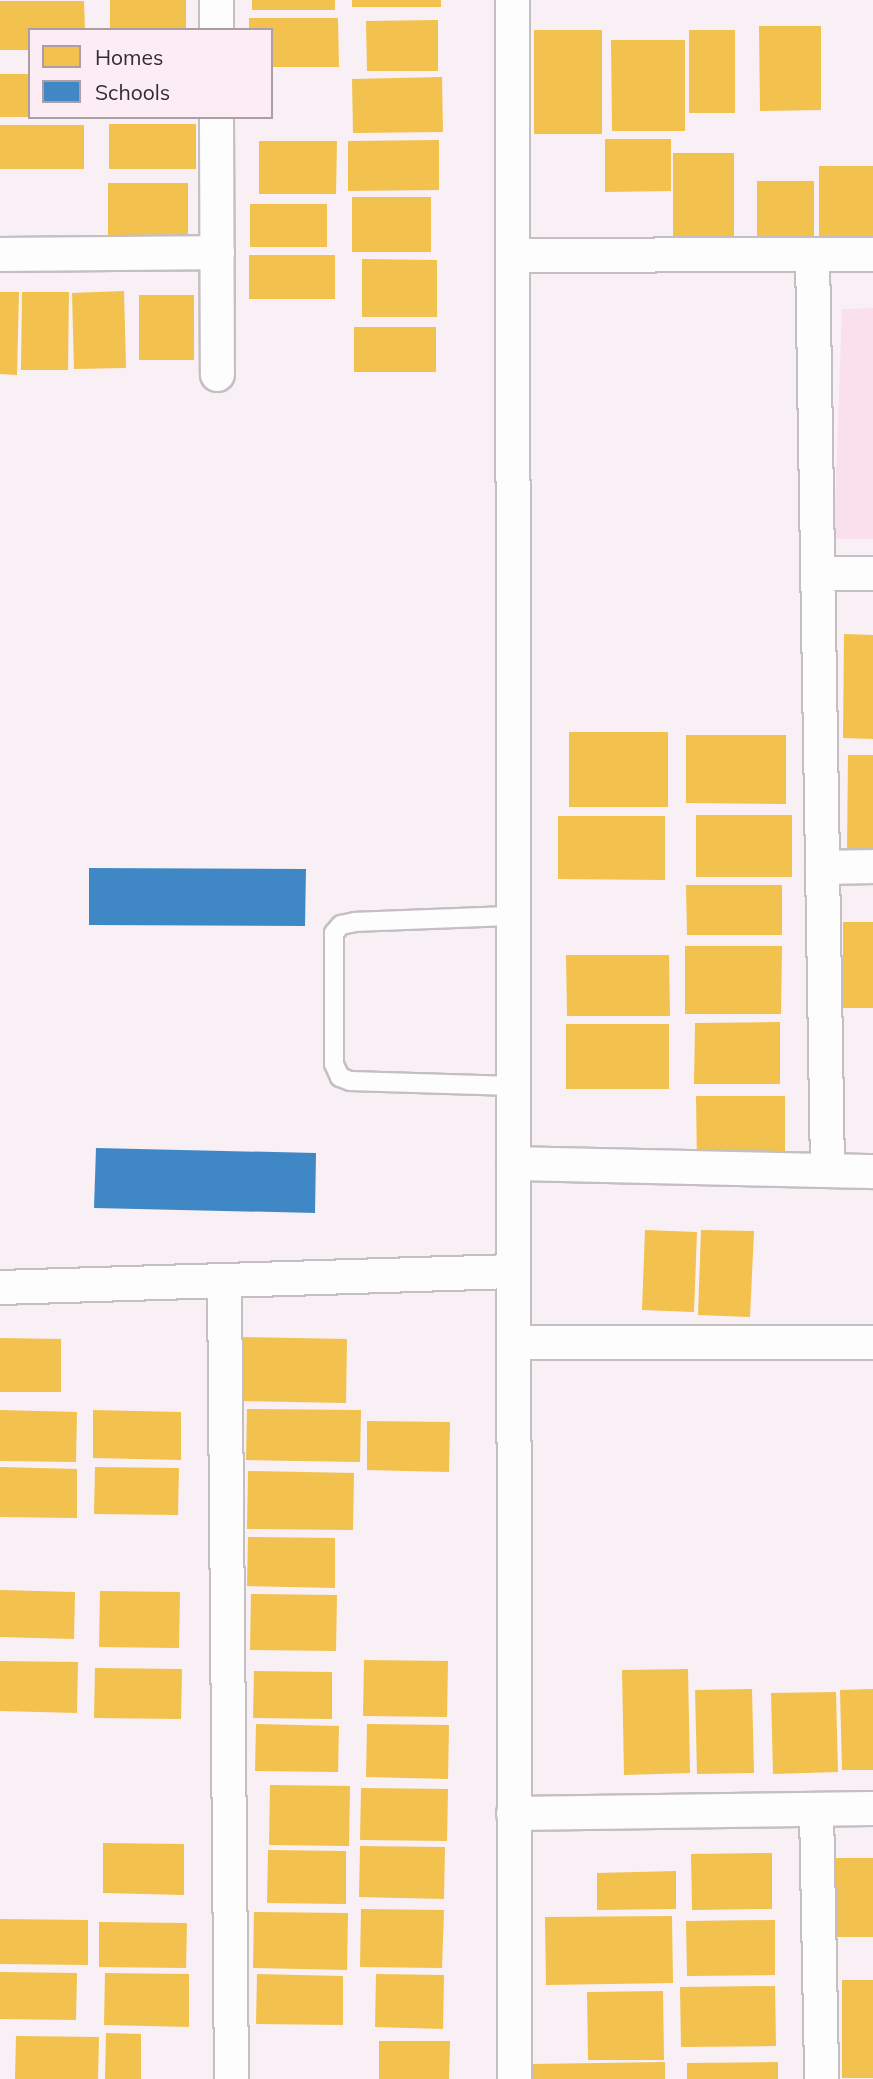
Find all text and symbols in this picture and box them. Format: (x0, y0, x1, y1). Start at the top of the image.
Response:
legend (28, 28, 273, 119)
text: Homes (95, 44, 163, 70)
text: Schools (95, 79, 170, 105)

